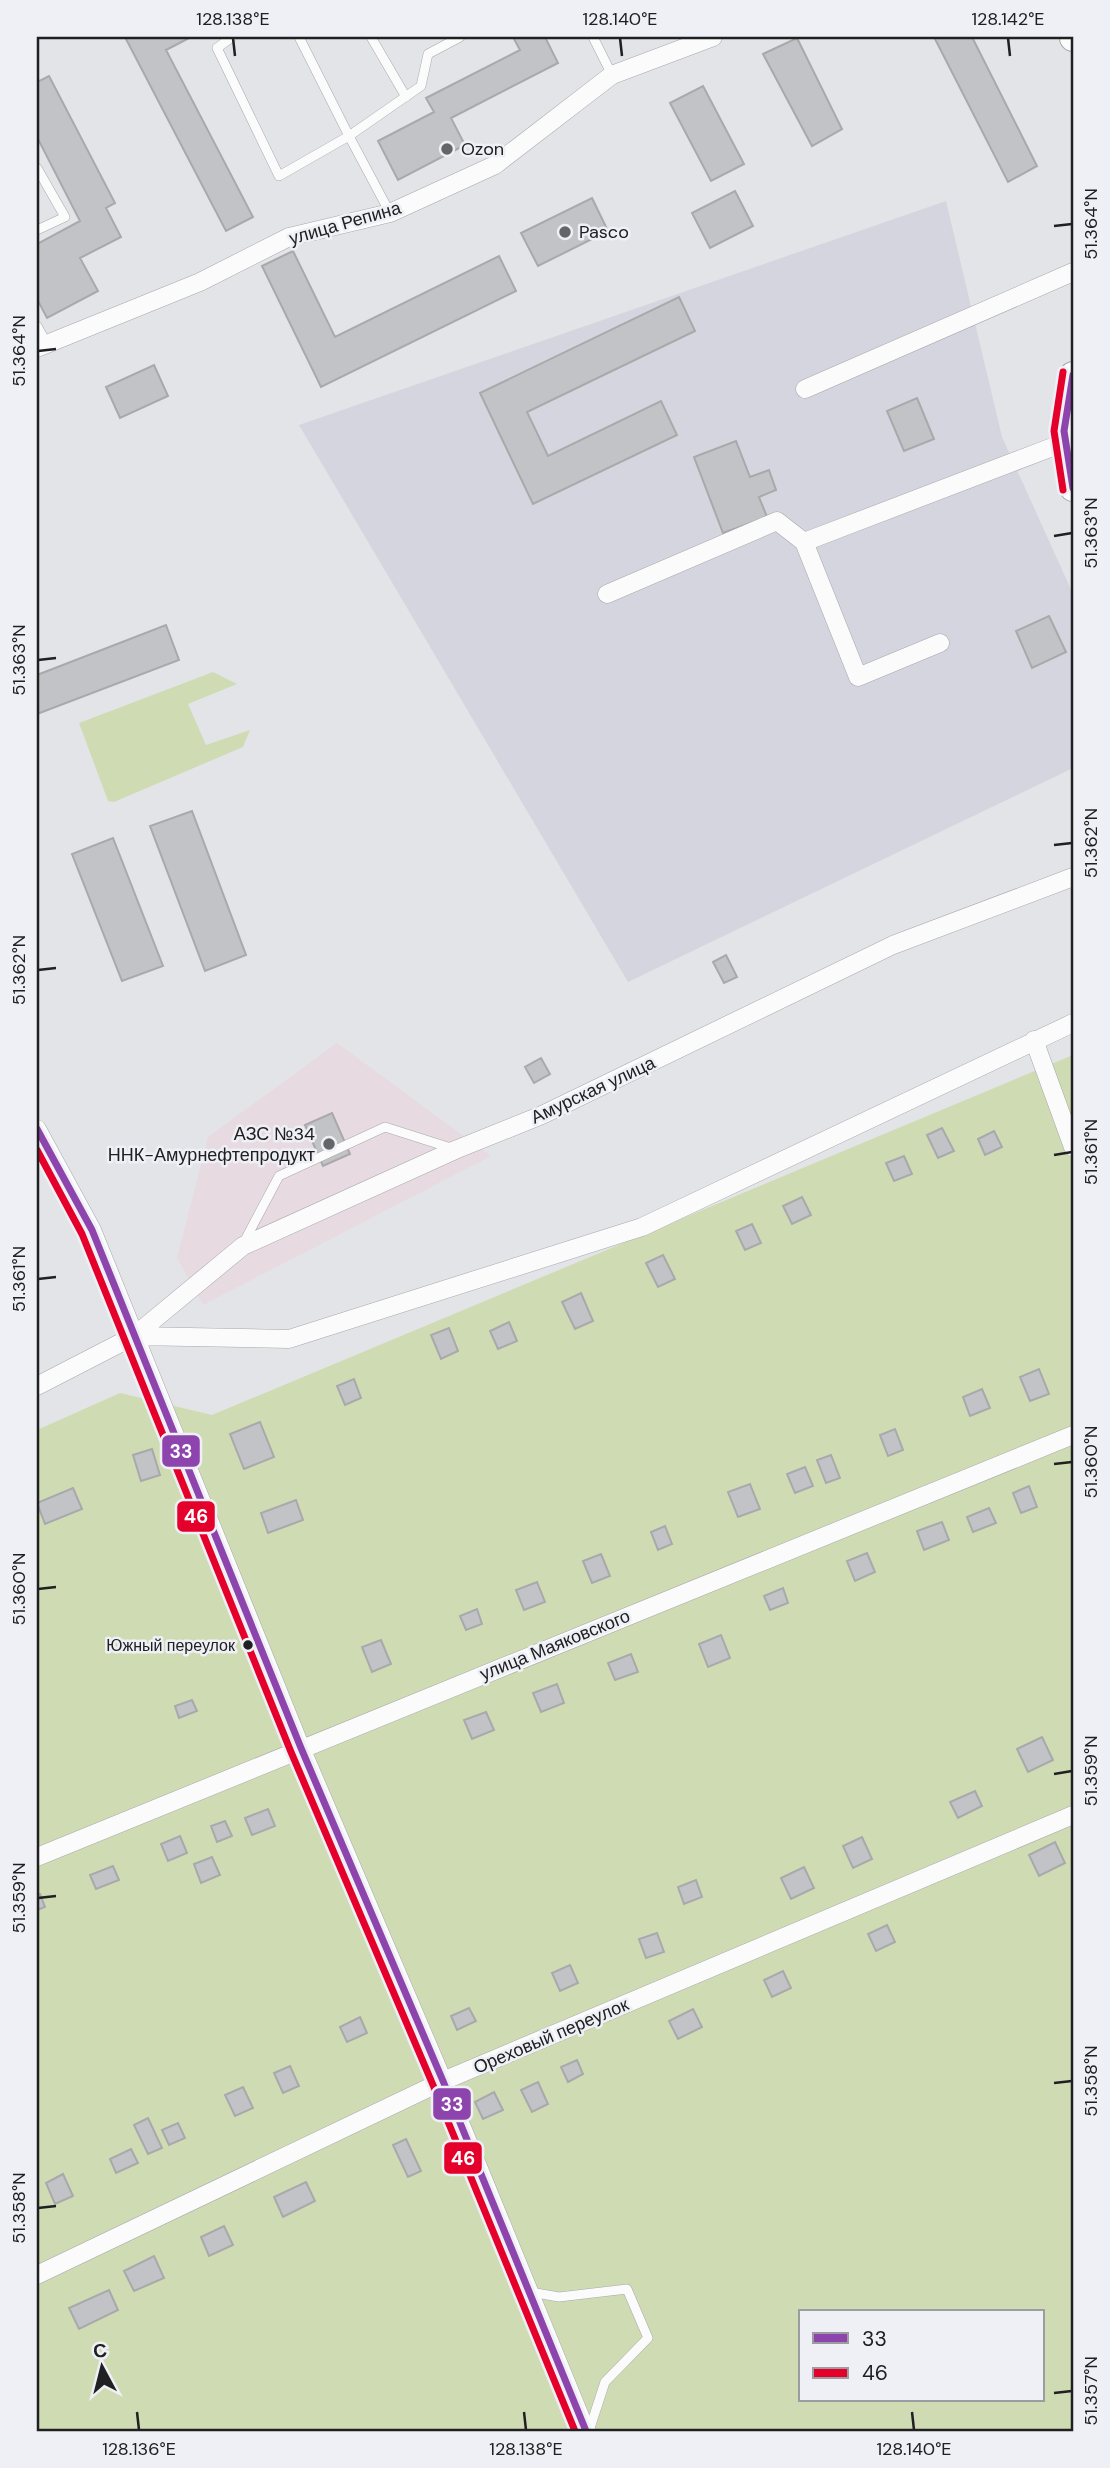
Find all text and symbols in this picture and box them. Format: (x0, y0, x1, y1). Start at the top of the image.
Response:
text: 128.138°E (196, 7, 270, 31)
text: 128.140°E (583, 7, 657, 31)
text: 128.142°E (971, 7, 1045, 31)
place label: Ozon (461, 137, 504, 161)
marker: Ozon (439, 141, 455, 157)
text: 51.364°N (1079, 188, 1103, 260)
street label: улица Репина (286, 195, 405, 250)
place label: Pasco (579, 220, 629, 244)
marker: Pasco (557, 224, 573, 240)
text: 51.364°N (7, 315, 31, 387)
text: 51.363°N (1079, 497, 1103, 569)
text: 51.363°N (7, 624, 31, 696)
text: 51.362°N (1079, 808, 1103, 878)
text: 51.362°N (7, 935, 31, 1005)
street label: Амурская улица (527, 1050, 660, 1129)
text: 51.361°N (1079, 1119, 1103, 1185)
place label: АЗС №34 ННК-Амурнефтепродукт (108, 1122, 315, 1167)
marker: АЗС №34 ННК-Амурнефтепродукт (321, 1136, 337, 1152)
text: 51.361°N (7, 1246, 31, 1312)
text: 51.360°N (1079, 1425, 1103, 1499)
line badge: 33 (161, 1434, 201, 1468)
text: 33 (170, 1439, 192, 1464)
line badge: 46 (176, 1500, 216, 1533)
text: 46 (184, 1504, 208, 1529)
text: 51.360°N (7, 1552, 31, 1626)
street label: улица Маяковского (476, 1604, 634, 1686)
place label: Южный переулок (106, 1635, 236, 1656)
marker: Южный переулок (241, 1638, 255, 1652)
text: 51.359°N (1079, 1735, 1103, 1807)
text: 51.359°N (7, 1862, 31, 1934)
street label: Ореховый переулок (470, 1992, 632, 2080)
text: 51.358°N (1079, 2045, 1103, 2117)
line badge: 33 (432, 2087, 472, 2121)
text: 33 (441, 2092, 463, 2117)
line badge: 46 (443, 2141, 483, 2175)
text: 46 (451, 2146, 475, 2171)
text: 51.358°N (7, 2172, 31, 2244)
legend (799, 2310, 1044, 2402)
text: 33 (862, 2325, 887, 2353)
north arrow (66, 2332, 136, 2402)
text: С (92, 2337, 109, 2364)
text: 51.357°N (1079, 2356, 1103, 2426)
text: 46 (862, 2359, 888, 2387)
text: 128.136°E (102, 2437, 176, 2461)
text: 128.138°E (489, 2437, 563, 2461)
text: 128.140°E (877, 2437, 951, 2461)

